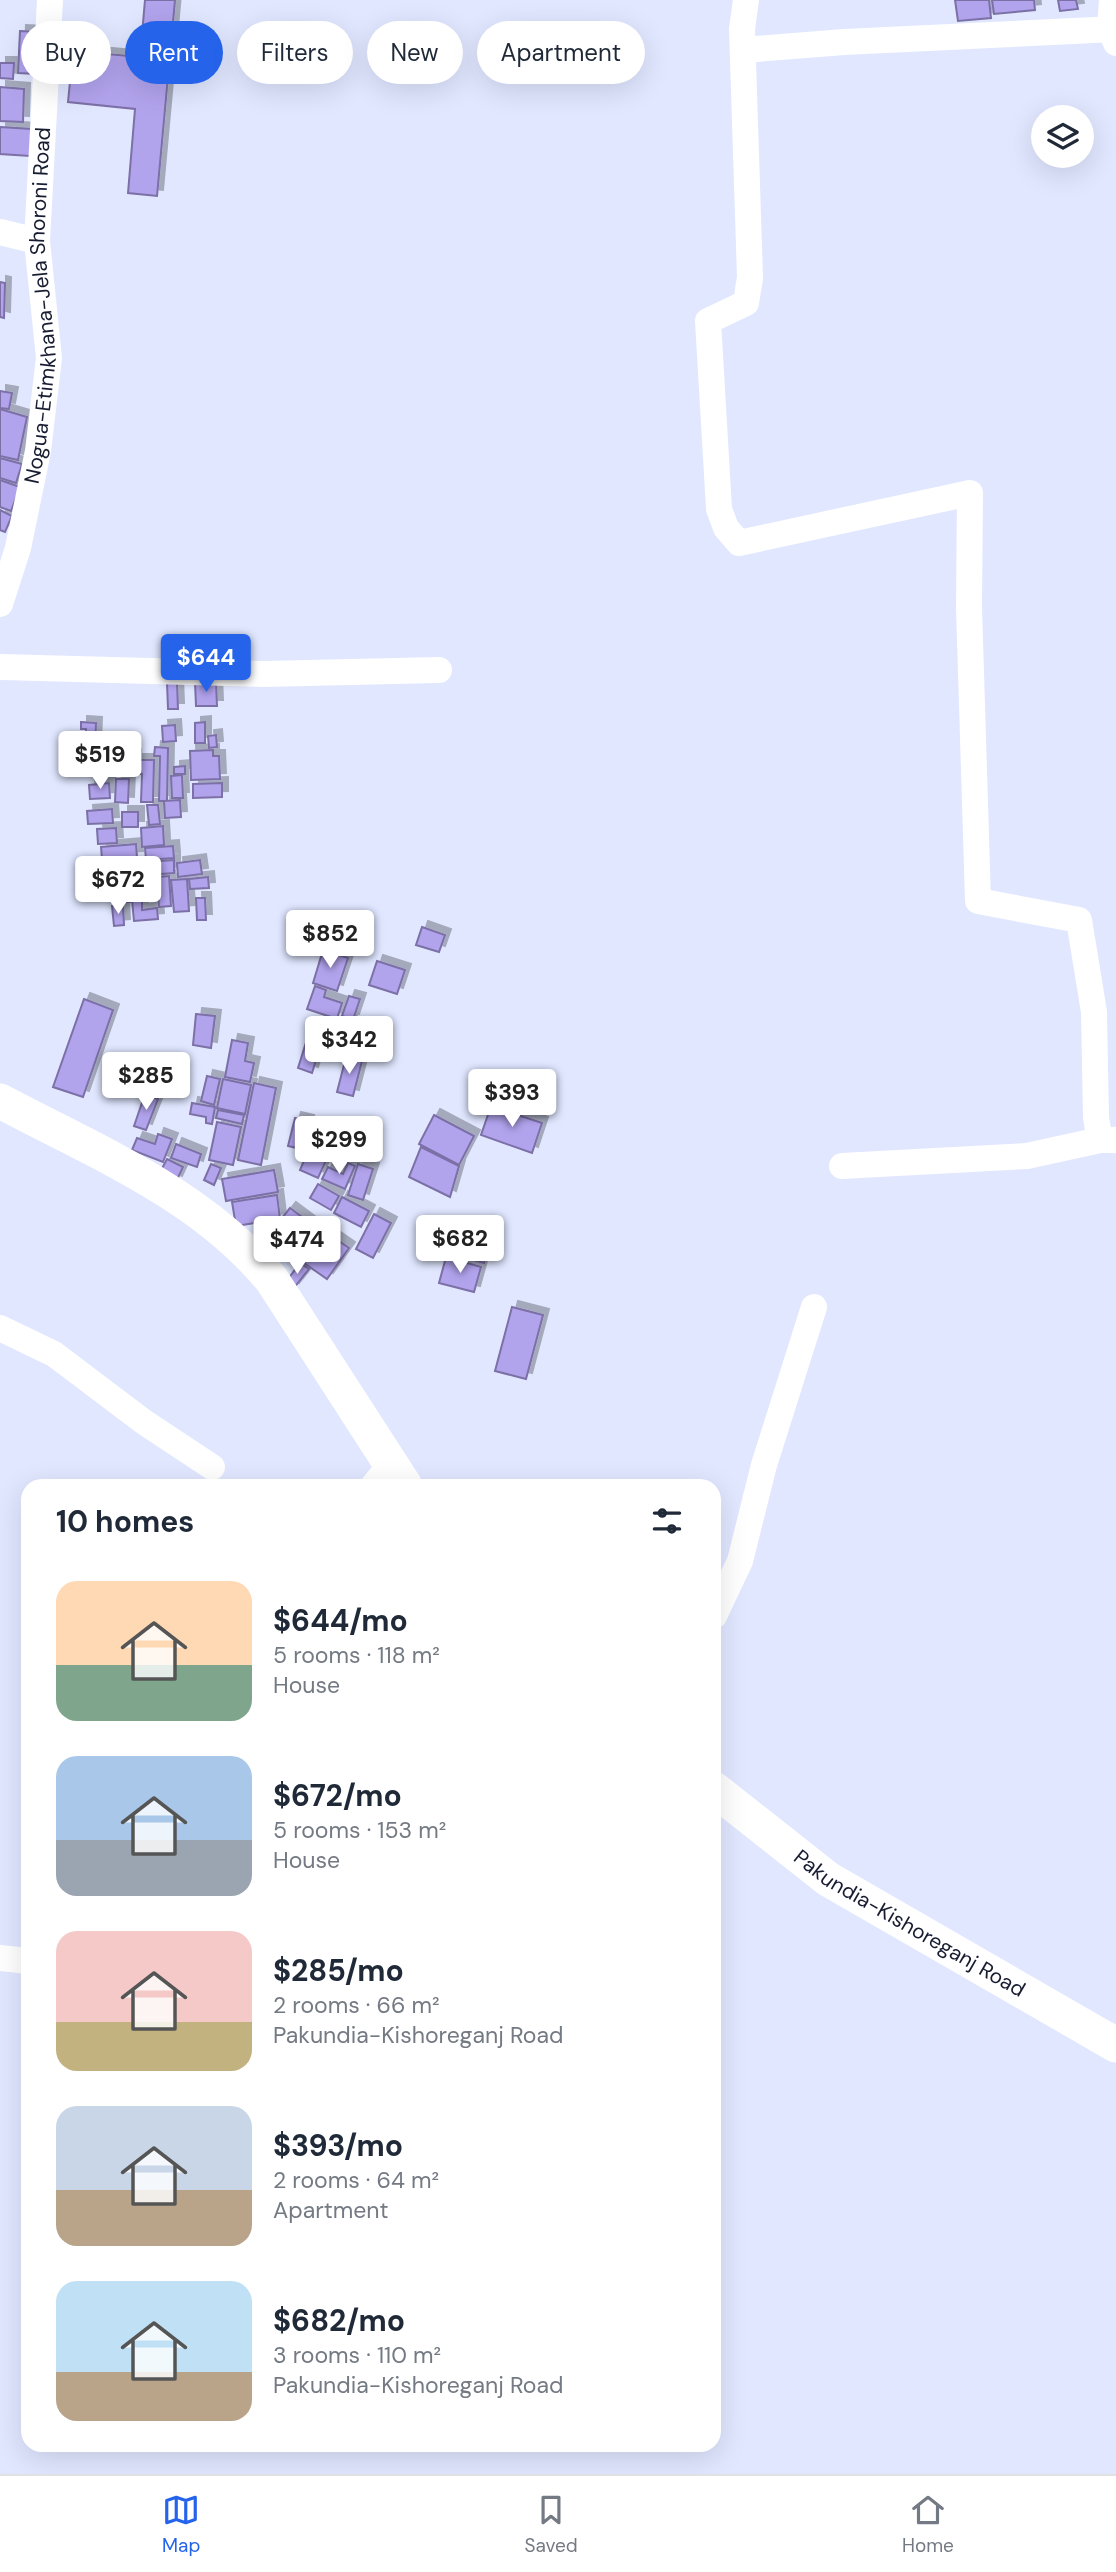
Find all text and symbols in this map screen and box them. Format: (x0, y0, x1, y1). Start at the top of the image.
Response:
chip: Buy (21, 21, 111, 84)
chip: Rent (125, 21, 223, 84)
chip: Filters (237, 21, 353, 84)
chip: New (367, 21, 463, 84)
chip: Apartment (477, 21, 645, 84)
map controls (1031, 105, 1094, 168)
button: layers (1031, 105, 1094, 168)
street label: Nogua-Etimkhana-Jela Shoroni Road (18, 126, 63, 486)
pin: $644 (165, 634, 247, 694)
text: $644 (177, 642, 235, 672)
pin: $519 (59, 732, 141, 791)
text: $519 (74, 739, 126, 769)
pin: $672 (77, 856, 159, 916)
text: $672 (91, 864, 145, 894)
pin: $852 (289, 911, 371, 970)
text: $852 (302, 918, 358, 948)
pin: $342 (308, 1016, 390, 1076)
text: $342 (321, 1024, 377, 1054)
pin: $285 (105, 1052, 187, 1112)
text: $285 (118, 1060, 174, 1090)
pin: $393 (471, 1070, 553, 1129)
text: $393 (484, 1077, 540, 1107)
pin: $299 (298, 1116, 380, 1176)
text: $299 (311, 1124, 367, 1154)
pin: $474 (256, 1216, 338, 1276)
pin: $682 (419, 1216, 501, 1275)
text: $682 (432, 1223, 488, 1253)
text: $474 (270, 1224, 324, 1254)
text: 10 homes (56, 1502, 194, 1541)
icon: filters (648, 1502, 686, 1540)
text: $644/mo (273, 1601, 408, 1640)
icon: home (112, 1609, 196, 1693)
text: 5 rooms · 118 m² (273, 1640, 440, 1670)
text: House (273, 1670, 340, 1700)
text: $672/mo (273, 1776, 402, 1815)
icon: home (112, 1784, 196, 1868)
text: 5 rooms · 153 m² (273, 1815, 446, 1845)
street label: Pakundia-Kishoreganj Road (788, 1843, 1030, 2004)
text: House (273, 1845, 340, 1875)
text: $285/mo (273, 1951, 404, 1990)
icon: home (112, 1959, 196, 2043)
text: 2 rooms · 66 m² (273, 1990, 440, 2020)
text: Pakundia-Kishoreganj Road (273, 2020, 563, 2050)
text: $393/mo (273, 2126, 403, 2165)
icon: home (112, 2134, 196, 2218)
text: 2 rooms · 64 m² (273, 2165, 439, 2195)
text: Apartment (273, 2195, 388, 2225)
text: $682/mo (273, 2301, 405, 2340)
icon: home (112, 2309, 196, 2393)
text: 3 rooms · 110 m² (273, 2340, 441, 2370)
text: Pakundia-Kishoreganj Road (273, 2370, 563, 2400)
tab: Map (162, 2491, 200, 2558)
tab: Saved (525, 2491, 578, 2558)
tab: Home (902, 2491, 954, 2558)

